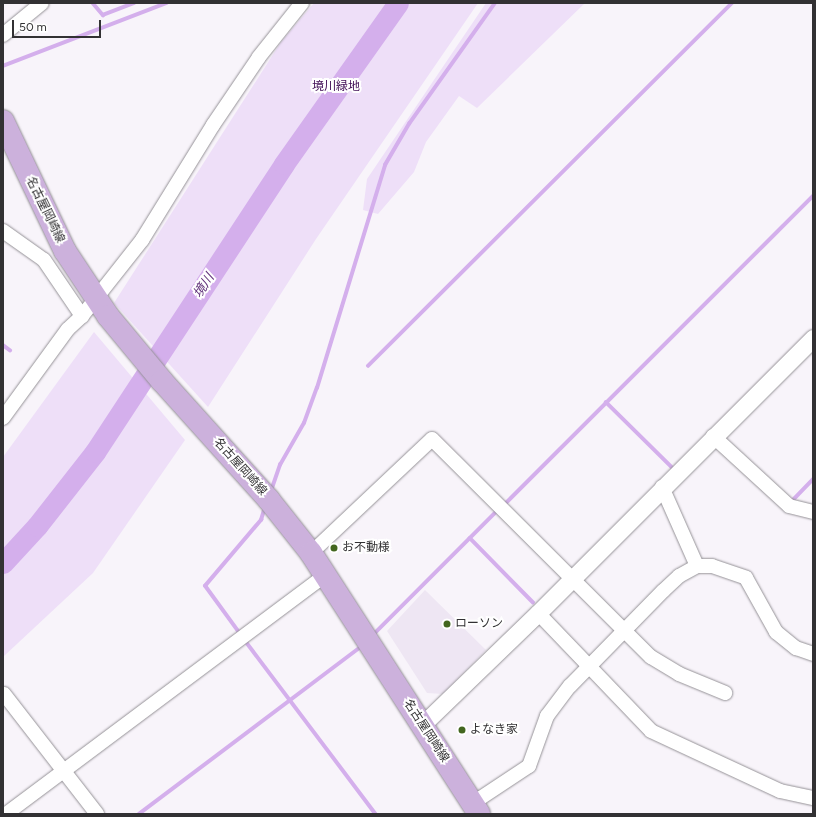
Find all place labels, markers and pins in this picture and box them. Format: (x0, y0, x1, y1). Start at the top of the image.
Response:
place label: お不動様 (342, 541, 390, 555)
marker: お不動様 (329, 543, 339, 553)
place label: ローソン (455, 617, 503, 631)
marker: ローソン (442, 619, 452, 629)
place label: よなき家 (470, 723, 518, 737)
marker: よなき家 (457, 725, 467, 735)

